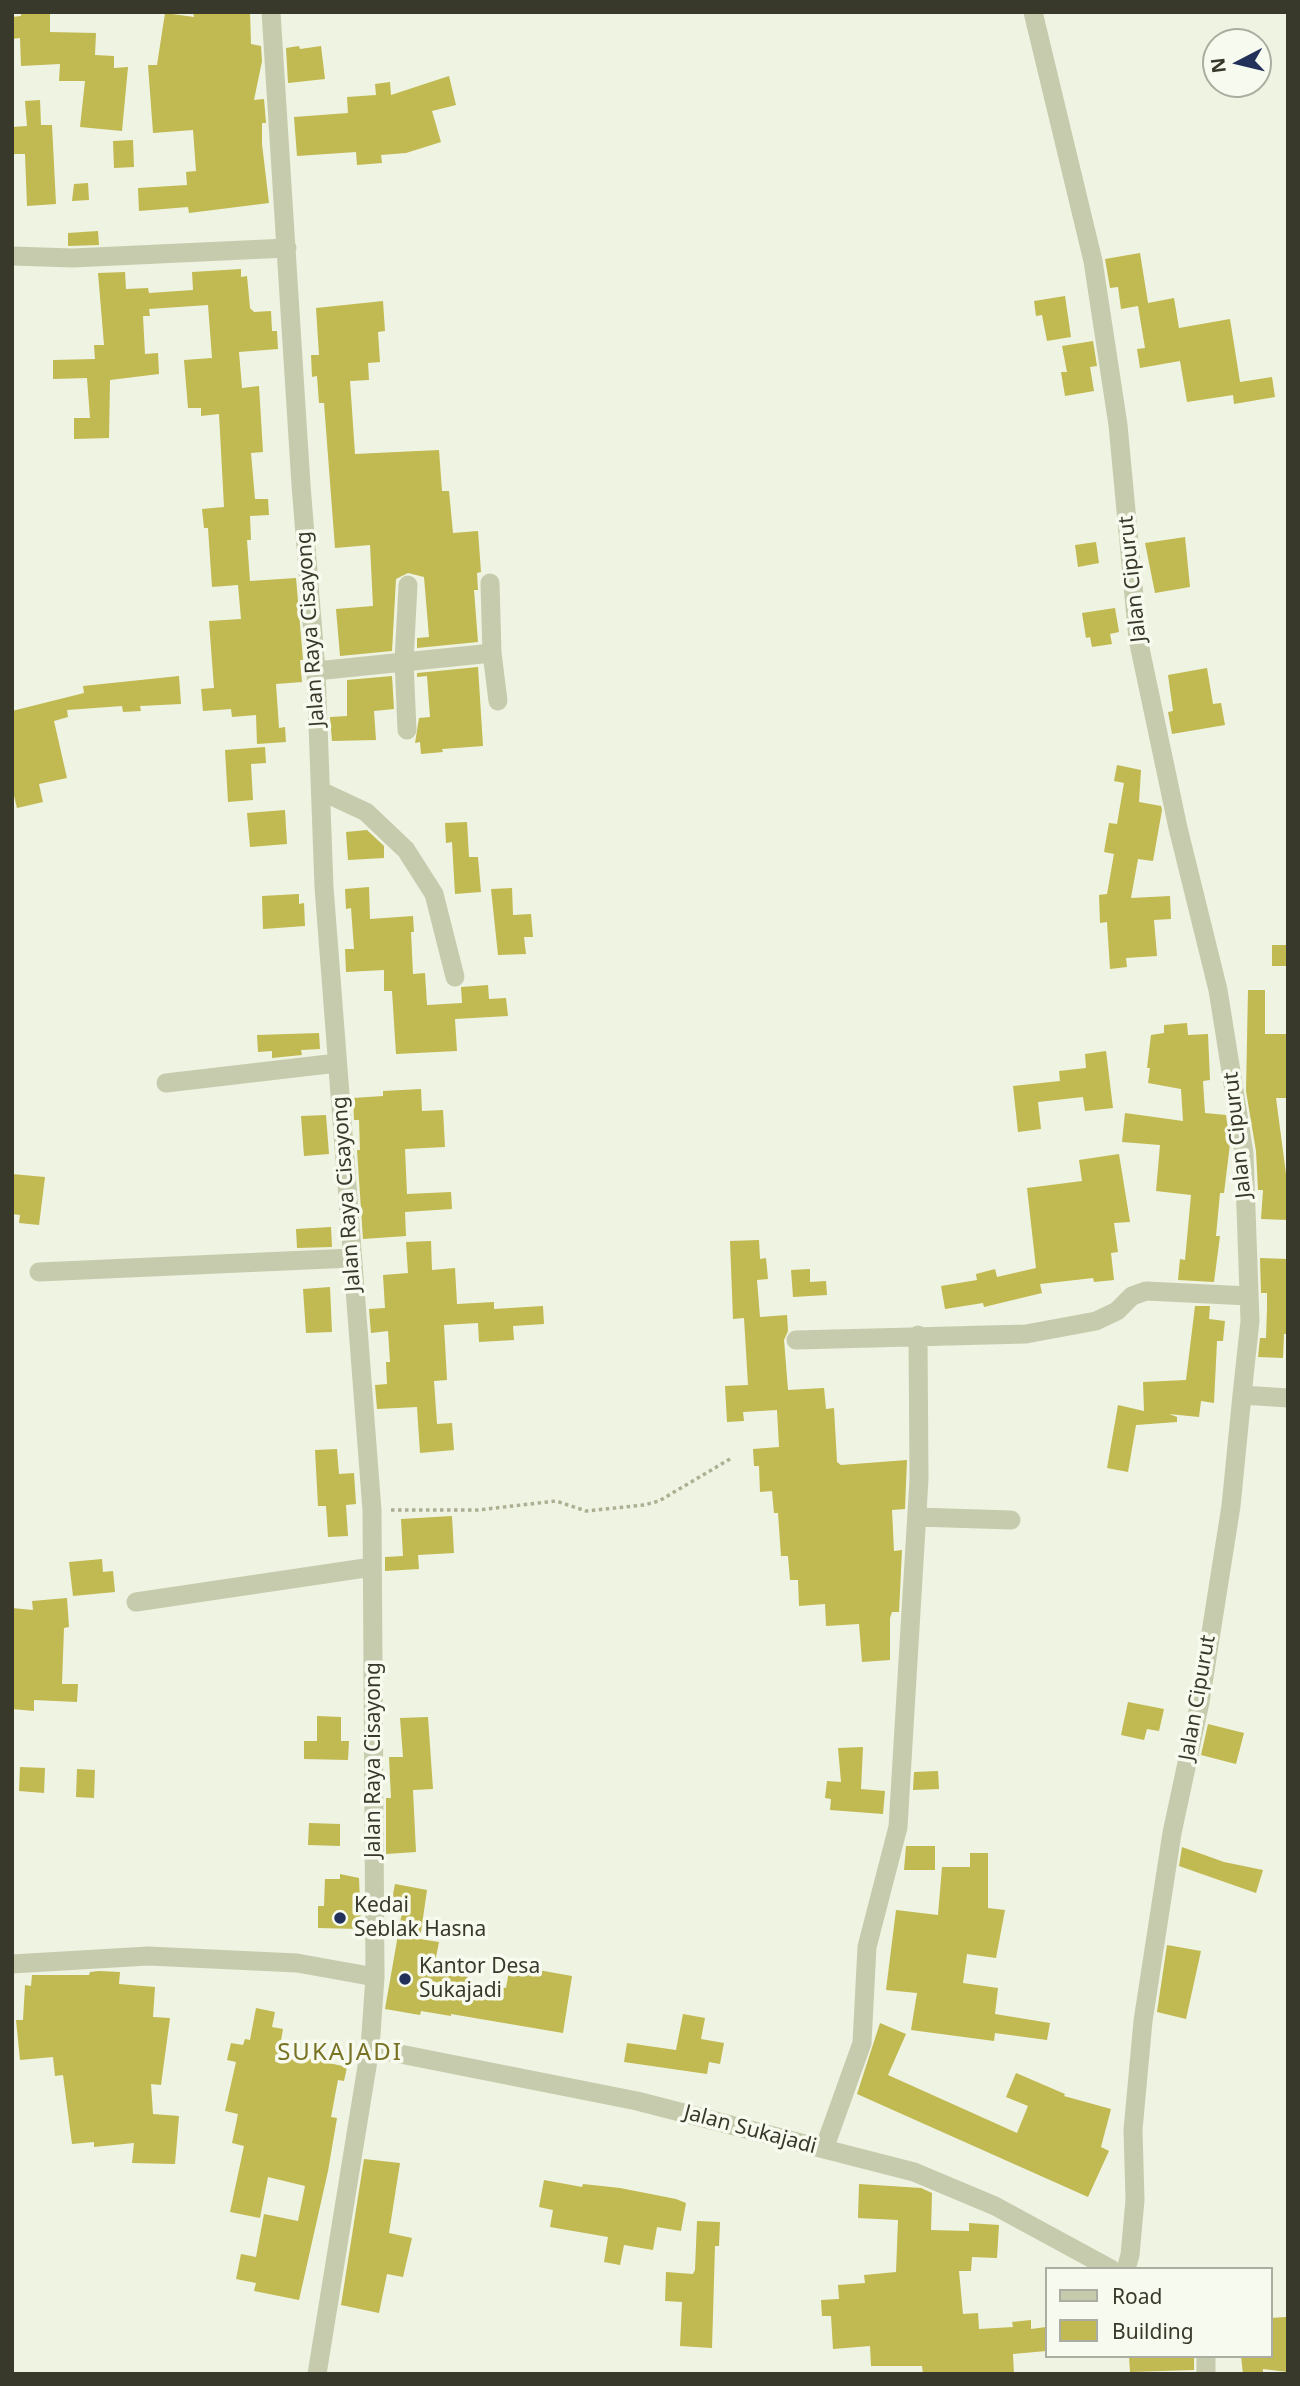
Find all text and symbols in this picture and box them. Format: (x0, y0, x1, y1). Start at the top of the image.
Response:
north arrow (1202, 28, 1272, 98)
text: N (1204, 56, 1232, 75)
street label: Jalan Cipurut (1114, 515, 1152, 643)
street label: Jalan Raya Cisayong (292, 530, 330, 728)
street label: Jalan Cipurut (1219, 1071, 1257, 1199)
street label: Jalan Raya Cisayong (328, 1095, 366, 1293)
street label: Jalan Cipurut (1175, 1633, 1221, 1763)
street label: Jalan Raya Cisayong (361, 1662, 387, 1858)
place label: Kedai Seblak Hasna (354, 1893, 486, 1943)
marker: Kedai Seblak Hasna (332, 1910, 348, 1926)
place label: Kantor Desa Sukajadi (419, 1954, 540, 2004)
marker: Kantor Desa Sukajadi (397, 1971, 413, 1987)
district label: SUKAJADI (278, 2039, 402, 2067)
street label: Jalan Sukajadi (681, 2100, 819, 2160)
legend (1044, 2267, 1272, 2358)
text: Road (1112, 2282, 1162, 2310)
text: Building (1112, 2317, 1194, 2345)

